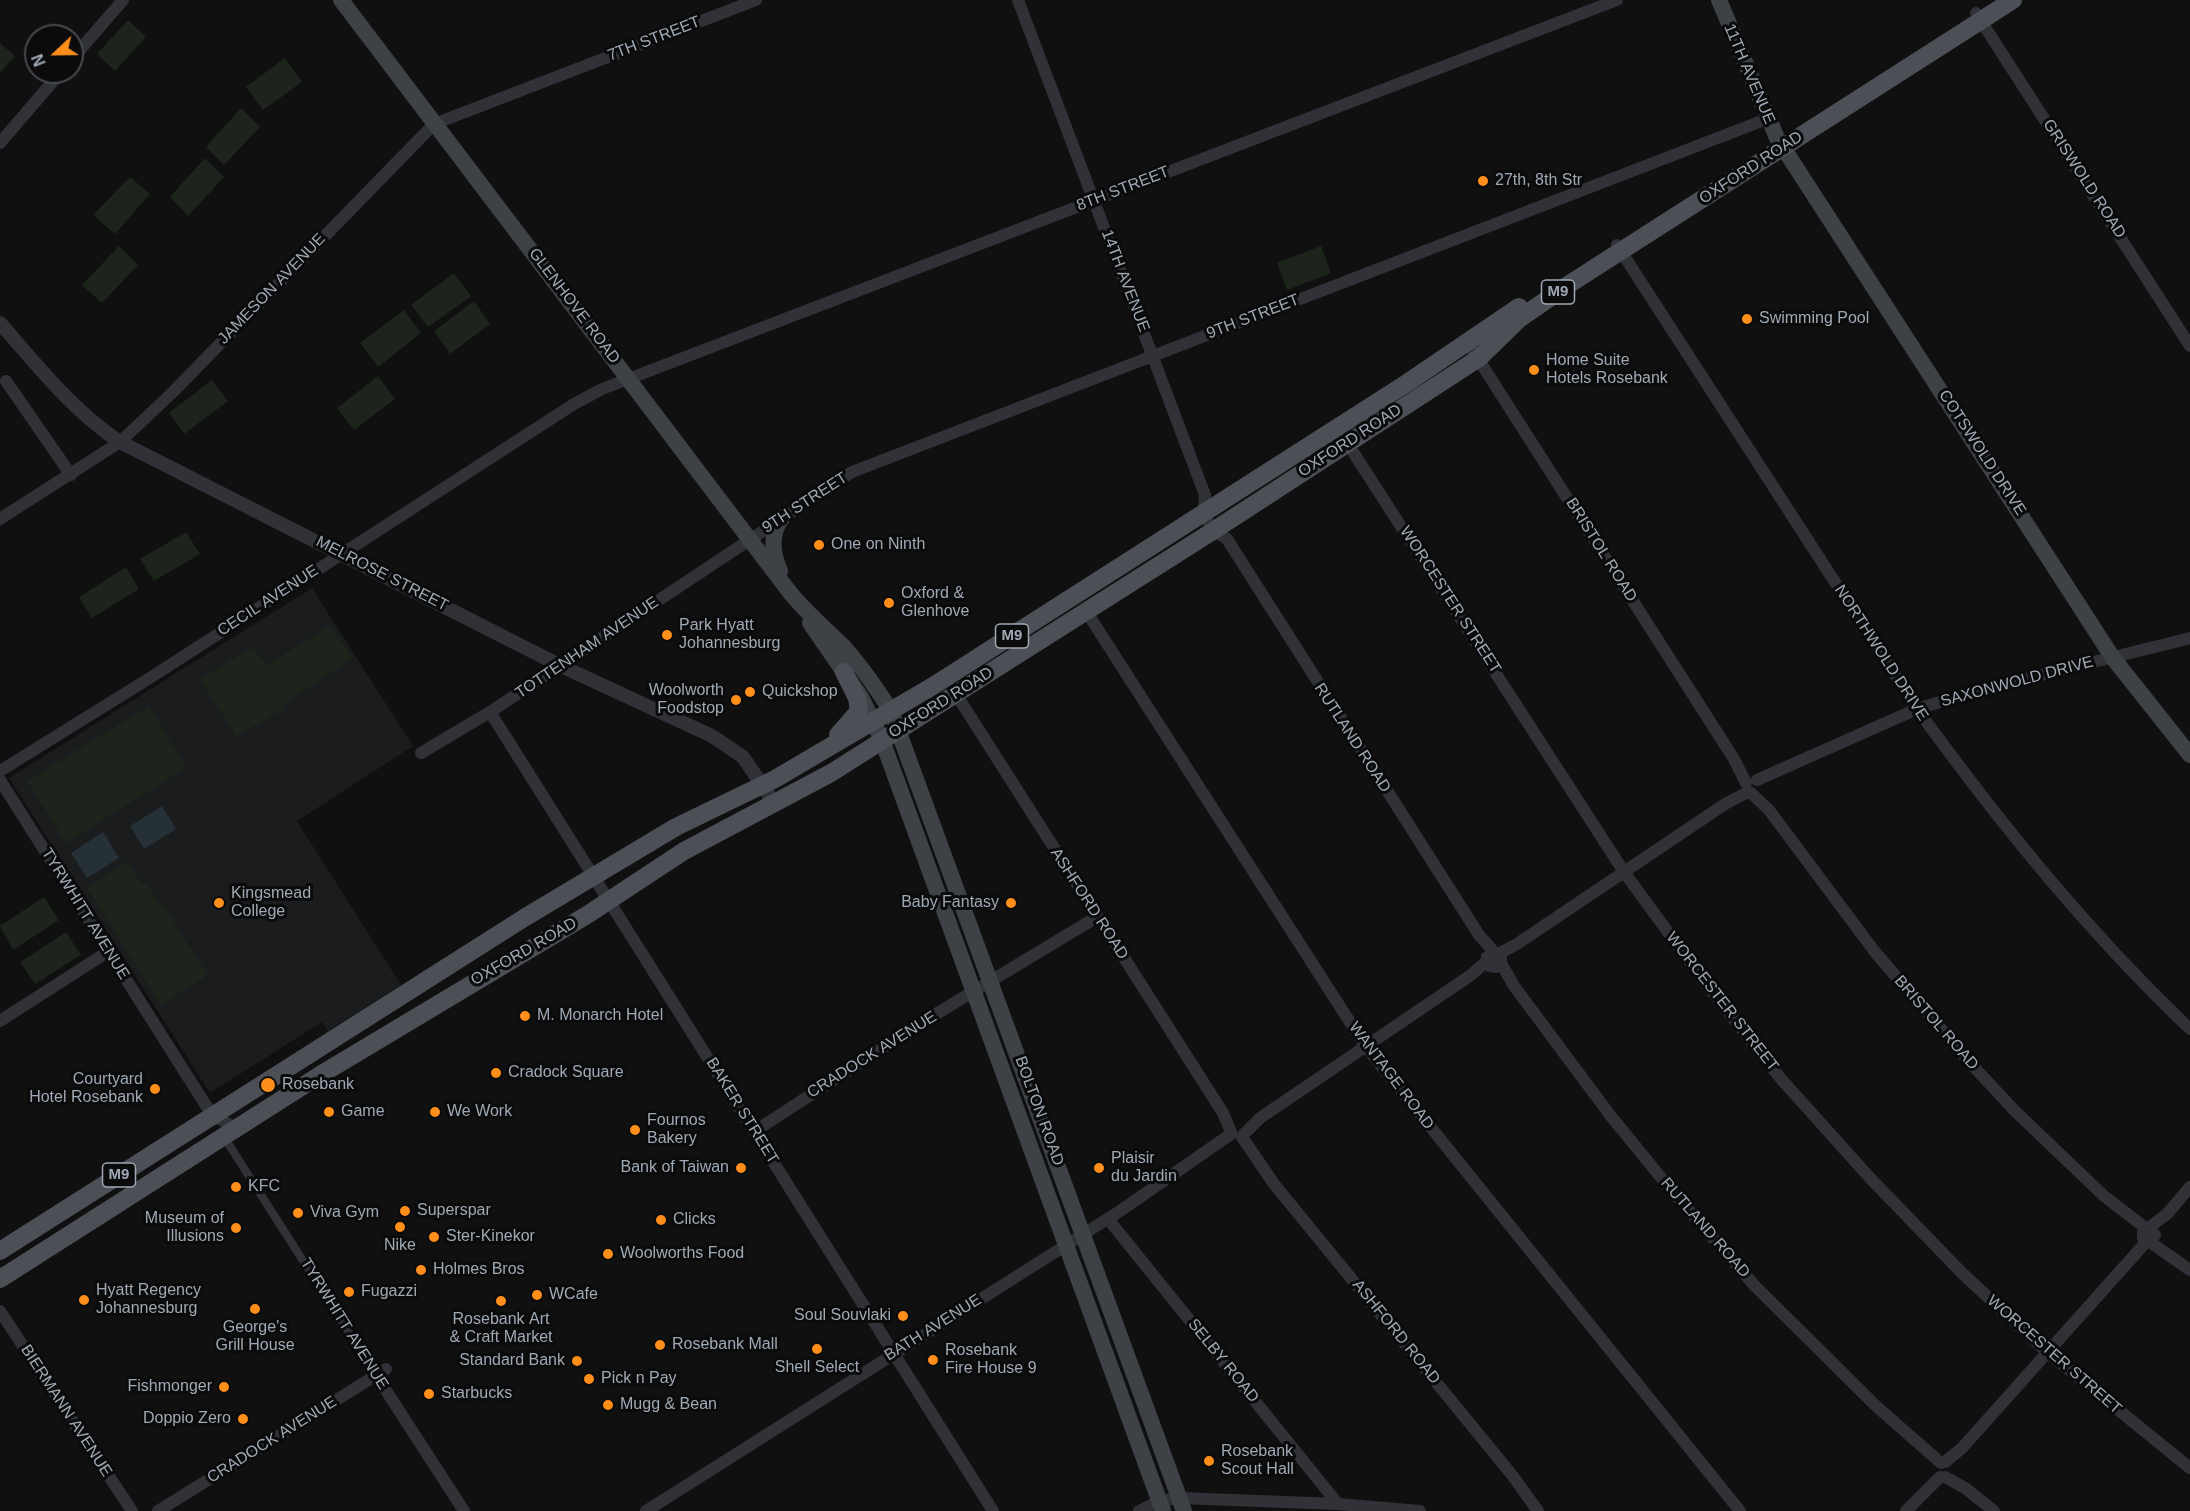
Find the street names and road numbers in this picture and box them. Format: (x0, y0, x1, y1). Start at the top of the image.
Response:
street label: 7TH STREET (605, 13, 703, 65)
street label: 11TH AVENUE (1719, 21, 1779, 127)
street label: GRISWOLD ROAD (2038, 116, 2130, 242)
street label: OXFORD ROAD (1696, 128, 1806, 208)
street label: 8TH STREET (1074, 163, 1172, 215)
street label: 14TH AVENUE (1097, 227, 1153, 335)
street label: JAMESON AVENUE (214, 230, 330, 348)
street label: GLENHOVE ROAD (524, 244, 624, 368)
road number: M9 (1542, 280, 1574, 304)
street label: 9TH STREET (1204, 291, 1302, 343)
street label: COTSWOLD DRIVE (1934, 387, 2030, 519)
street label: OXFORD ROAD (1295, 401, 1405, 481)
street label: 9TH STREET (759, 468, 851, 538)
street label: BRISTOL ROAD (1561, 495, 1641, 605)
street label: WORCESTER STREET (1395, 523, 1505, 677)
street label: MELROSE STREET (313, 532, 451, 616)
street label: CECIL AVENUE (214, 561, 322, 641)
street label: NORTHWOLD DRIVE (1830, 582, 1932, 724)
street label: TOTTENHAM AVENUE (512, 593, 662, 703)
road number: M9 (996, 624, 1028, 648)
street label: SAXONWOLD DRIVE (1939, 652, 2095, 712)
street label: OXFORD ROAD (885, 663, 997, 743)
street label: RUTLAND ROAD (1310, 680, 1394, 796)
street label: TYRWHITT AVENUE (37, 845, 133, 983)
street label: ASHFORD ROAD (1046, 845, 1132, 963)
street label: OXFORD ROAD (468, 914, 580, 990)
street label: WORCESTER STREET (1662, 928, 1782, 1076)
street label: BRISTOL ROAD (1890, 972, 1982, 1074)
street label: CRADOCK AVENUE (804, 1007, 940, 1103)
street label: WANTAGE ROAD (1344, 1018, 1438, 1134)
street label: BAKER STREET (702, 1054, 782, 1168)
street label: BOLTON ROAD (1010, 1054, 1068, 1168)
road number: M9 (102, 1163, 136, 1187)
street label: RUTLAND ROAD (1656, 1174, 1754, 1282)
street label: TYRWHITT AVENUE (296, 1255, 392, 1393)
street label: ASHFORD ROAD (1348, 1276, 1444, 1388)
street label: BATH AVENUE (881, 1291, 985, 1365)
street label: WORCESTER STREET (1983, 1291, 2125, 1419)
street label: SELBY ROAD (1183, 1315, 1263, 1407)
street label: BIERMANN AVENUE (16, 1341, 116, 1481)
street label: CRADOCK AVENUE (204, 1392, 340, 1488)

